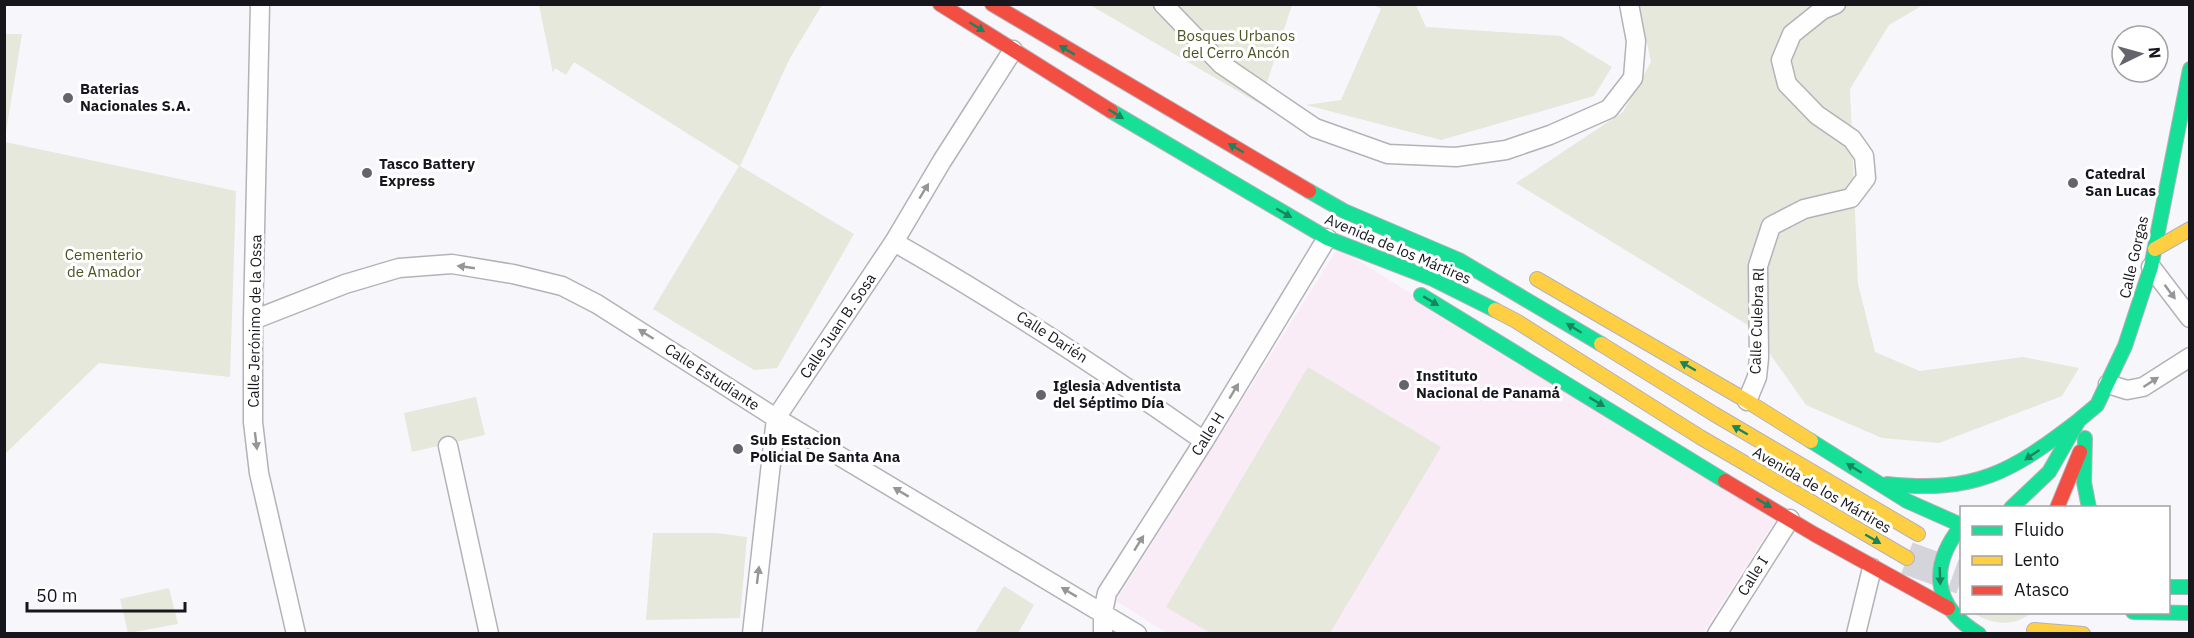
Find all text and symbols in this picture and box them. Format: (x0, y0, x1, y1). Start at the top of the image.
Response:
one-way arrow (968, 22, 985, 33)
north arrow (2110, 24, 2170, 84)
park label: Bosques Urbanos del Cerro Ancón (1177, 26, 1295, 62)
one-way arrow (1059, 44, 1075, 55)
text: N (2144, 46, 2165, 59)
place label: Baterias Nacionales S.A. (80, 79, 191, 115)
marker: Baterias Nacionales S.A. (61, 91, 75, 105)
one-way arrow (1108, 108, 1124, 119)
one-way arrow (1227, 143, 1244, 153)
place label: Tasco Battery Express (379, 154, 475, 190)
place label: Catedral San Lucas (2085, 164, 2156, 200)
marker: Tasco Battery Express (360, 166, 374, 180)
marker: Catedral San Lucas (2066, 176, 2080, 190)
one-way arrow (919, 182, 929, 199)
one-way arrow (1276, 208, 1293, 218)
street label: Avenida de los Mártires (1322, 209, 1474, 288)
street label: Calle Gorgas (2115, 214, 2152, 300)
street label: Calle Jerónimo de la Ossa (243, 234, 266, 408)
park label: Cementerio de Amador (65, 245, 143, 281)
one-way arrow (457, 262, 476, 271)
street label: Calle Culebra Rl (1745, 267, 1768, 375)
street label: Calle Juan B. Sosa (795, 269, 880, 382)
one-way arrow (2164, 285, 2176, 300)
one-way arrow (1423, 295, 1439, 306)
street label: Calle Darién (1013, 306, 1092, 367)
one-way arrow (1566, 322, 1582, 333)
one-way arrow (638, 329, 654, 340)
street label: Calle Estudiante (661, 339, 763, 414)
one-way arrow (1679, 361, 1696, 371)
place label: Instituto Nacional de Panamá (1416, 366, 1561, 402)
place label: Iglesia Adventista del Séptimo Día (1053, 376, 1182, 412)
one-way arrow (2143, 376, 2159, 387)
marker: Instituto Nacional de Panamá (1397, 378, 1411, 392)
one-way arrow (1229, 382, 1240, 399)
marker: Iglesia Adventista del Séptimo Día (1034, 388, 1048, 402)
one-way arrow (1589, 397, 1605, 408)
street label: Calle H (1187, 408, 1228, 459)
one-way arrow (1731, 425, 1748, 435)
place label: Sub Estacion Policial De Santa Ana (750, 430, 901, 466)
one-way arrow (251, 432, 260, 451)
marker: Sub Estacion Policial De Santa Ana (731, 442, 745, 456)
street label: Avenida de los Mártires (1750, 442, 1895, 537)
one-way arrow (2024, 450, 2041, 461)
one-way arrow (1846, 463, 1862, 474)
one-way arrow (893, 487, 909, 498)
one-way arrow (1756, 498, 1772, 509)
legend (1960, 506, 2170, 614)
text: Fluido (2014, 518, 2064, 541)
one-way arrow (1865, 534, 1882, 544)
one-way arrow (1134, 535, 1145, 551)
text: Lento (2014, 548, 2059, 571)
street label: Calle I (1733, 552, 1772, 599)
one-way arrow (753, 566, 763, 585)
one-way arrow (1935, 567, 1944, 586)
scale bar (27, 575, 184, 613)
text: Atasco (2014, 578, 2069, 601)
text: 50 m (36, 584, 78, 607)
one-way arrow (1060, 587, 1077, 597)

